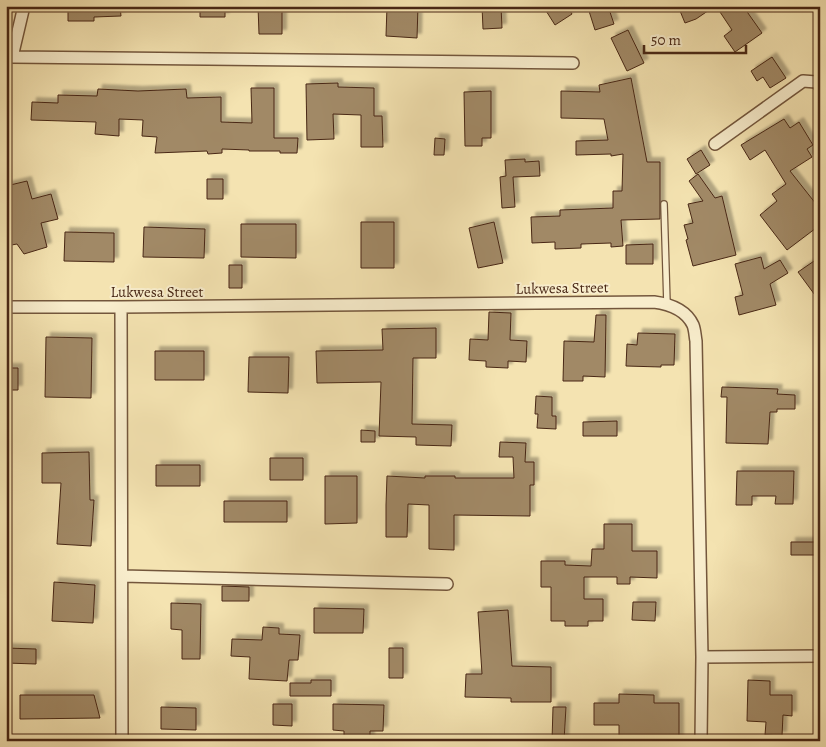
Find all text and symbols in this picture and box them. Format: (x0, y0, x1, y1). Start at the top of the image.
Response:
scale bar (644, 22, 746, 54)
text: 50 m (651, 30, 681, 50)
street label: Lukwesa Street (515, 277, 609, 299)
street label: Lukwesa Street (110, 282, 204, 302)

